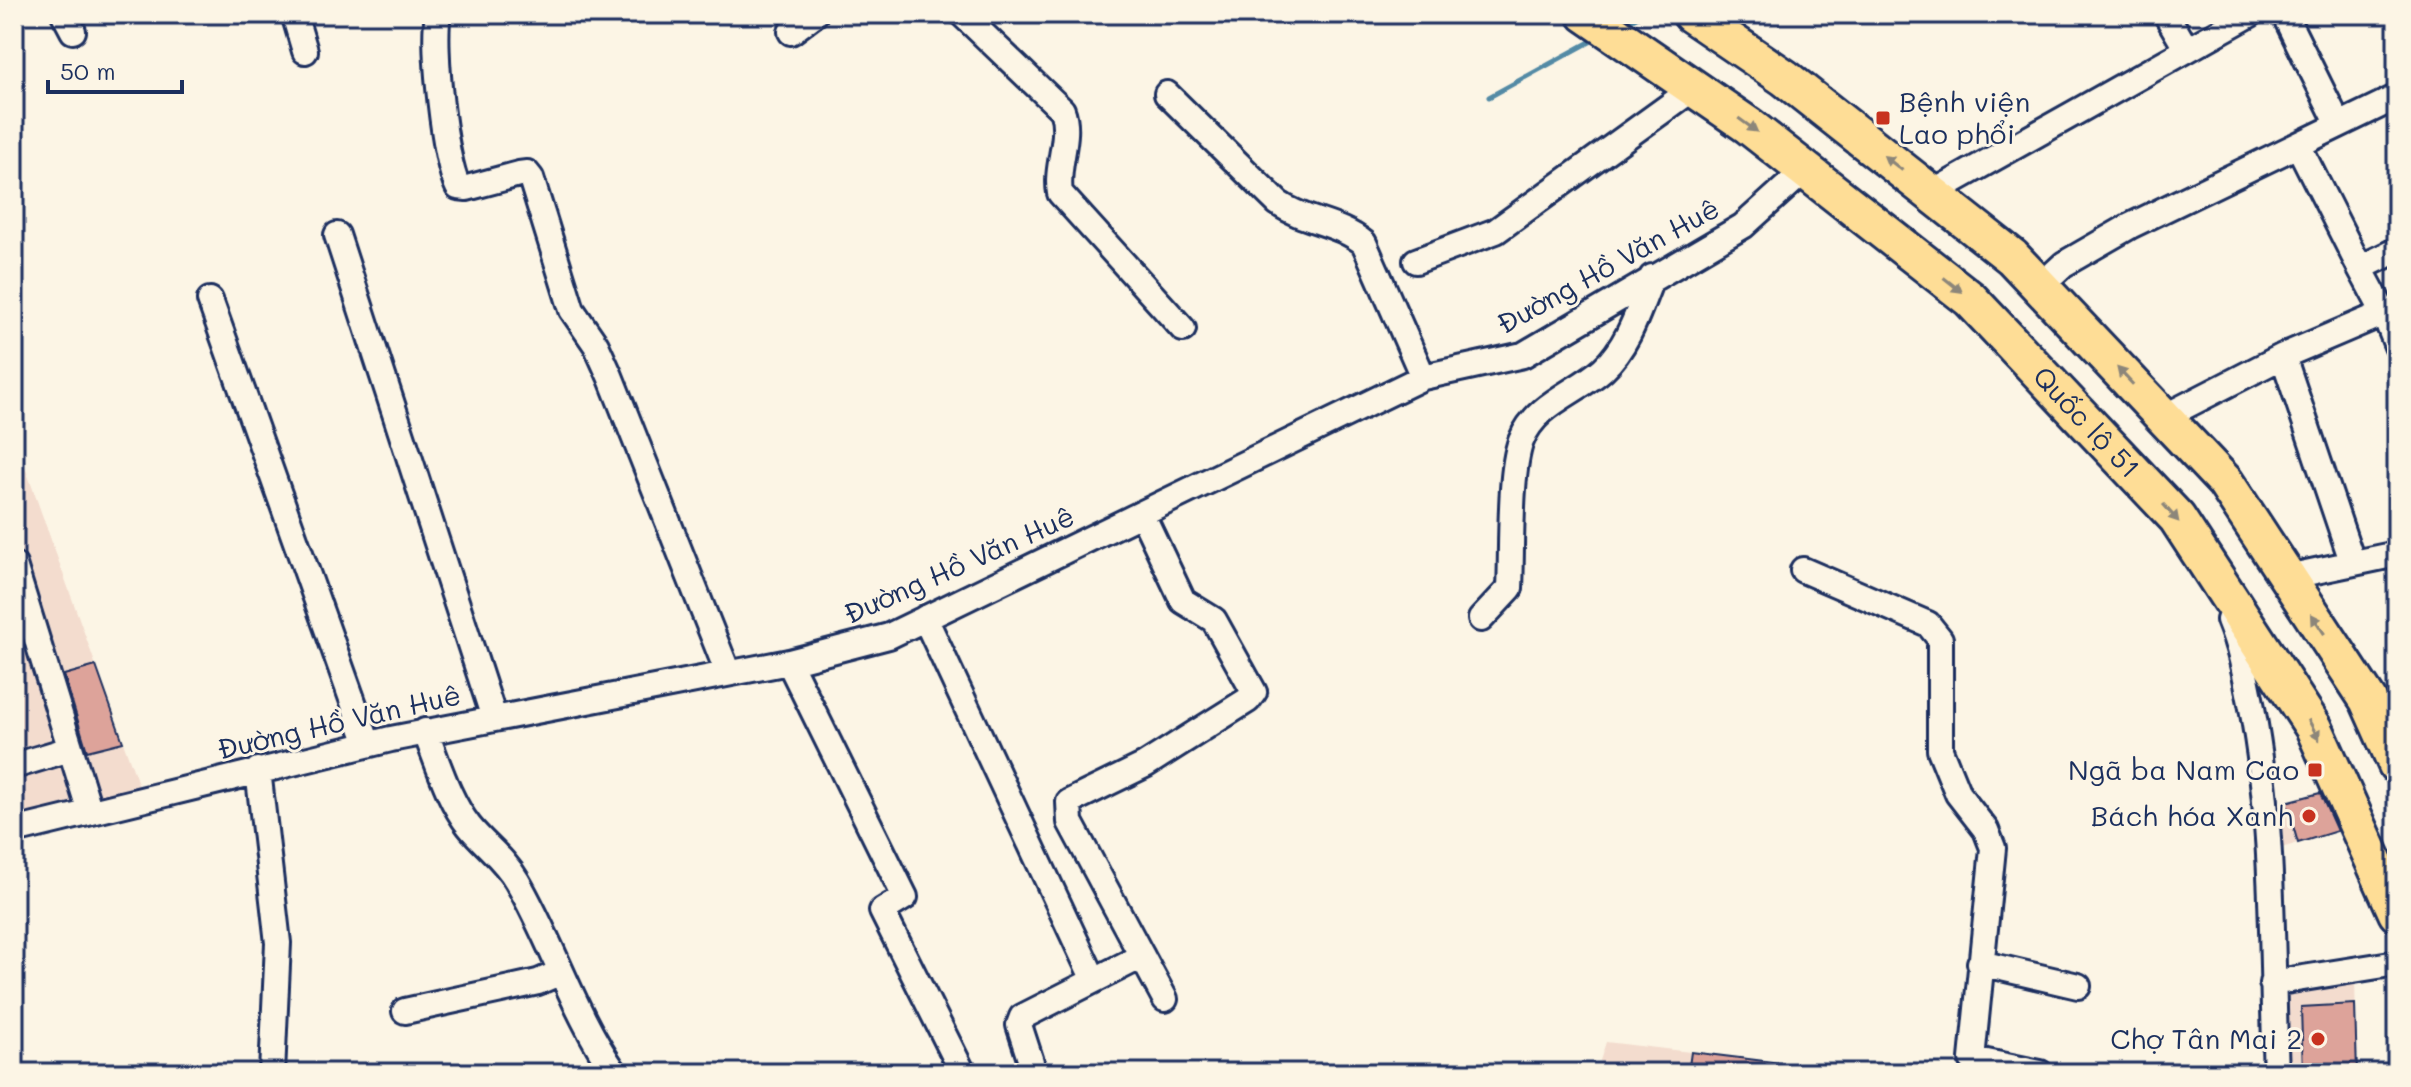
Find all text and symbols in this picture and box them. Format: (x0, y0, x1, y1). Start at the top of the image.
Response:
scale bar (48, 44, 182, 94)
text: 50 m (60, 55, 116, 86)
place label: Bệnh viện Lao phổi (1899, 83, 2030, 151)
marker: Bệnh viện Lao phổi (1874, 109, 1892, 127)
one-way arrow (1737, 117, 1758, 133)
one-way arrow (1883, 155, 1903, 172)
street label: Đường Hồ Văn Huê (1490, 189, 1725, 341)
one-way arrow (1943, 277, 1963, 293)
street label: Quốc lộ 51 (2026, 358, 2149, 485)
one-way arrow (2117, 367, 2135, 386)
street label: Đường Hồ Văn Huê (838, 497, 1079, 631)
one-way arrow (2162, 502, 2179, 522)
one-way arrow (2311, 614, 2326, 635)
street label: Đường Hồ Văn Huê (214, 676, 464, 767)
one-way arrow (2308, 718, 2321, 741)
place label: Ngã ba Nam Cao (2068, 751, 2299, 787)
marker: Ngã ba Nam Cao (2306, 761, 2324, 779)
place label: Bách hóa Xanh (2091, 797, 2293, 833)
marker: Bách hóa Xanh (2300, 807, 2318, 825)
place label: Chợ Tân Mai 2 (2110, 1020, 2302, 1056)
marker: Chợ Tân Mai 2 (2309, 1030, 2327, 1048)

